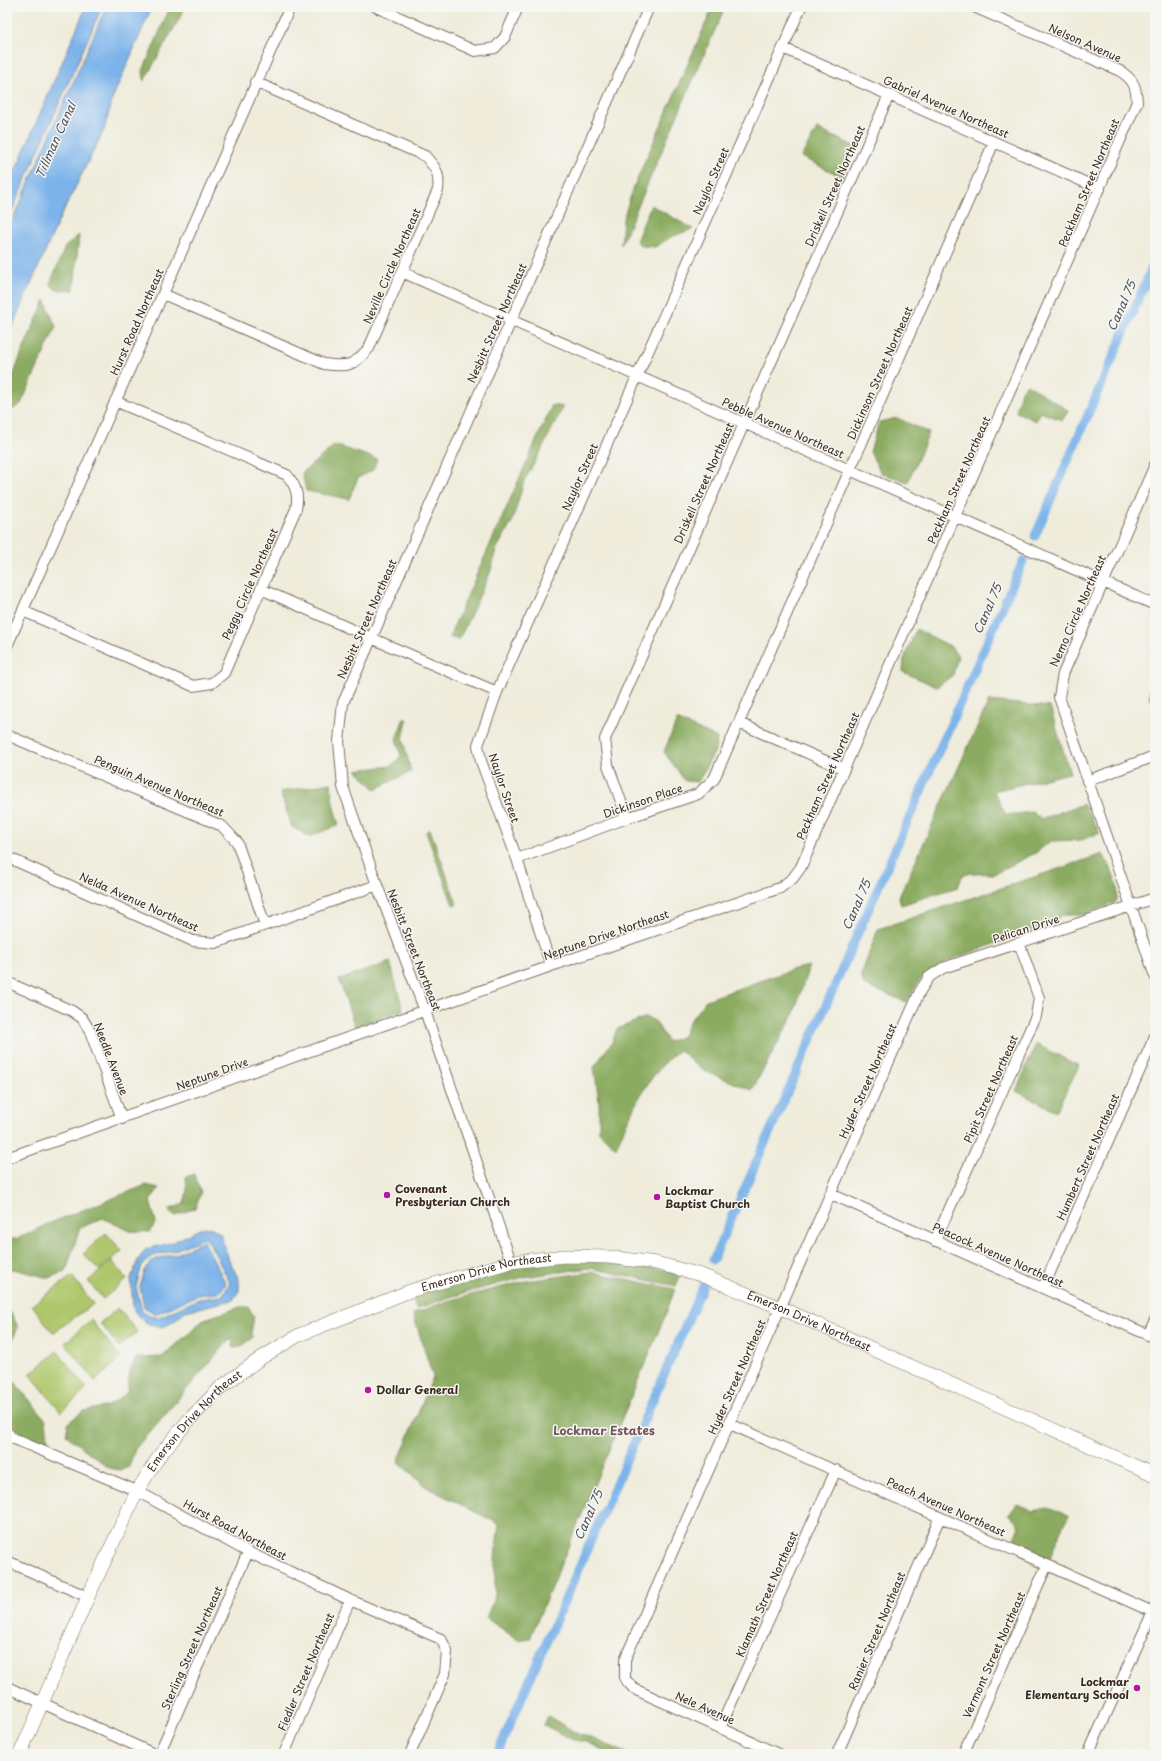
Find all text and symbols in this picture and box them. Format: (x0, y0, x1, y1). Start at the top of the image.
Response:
street label: Nelson Avenue (1046, 19, 1124, 66)
street label: Gabriel Avenue Northeast (881, 71, 1012, 142)
water label: Tillman Canal (30, 97, 81, 181)
street label: Peckham Street Northeast (1054, 115, 1124, 250)
street label: Driskell Street Northeast (800, 122, 869, 249)
street label: Naylor Street (688, 144, 733, 217)
street label: Neville Circle Northeast (358, 205, 425, 326)
street label: Nesbitt Street Northeast (462, 260, 531, 385)
street label: Hurst Road Northeast (105, 265, 168, 378)
water label: Canal 75 (1102, 276, 1141, 334)
street label: Dickinson Street Northeast (842, 303, 917, 442)
street label: Pebble Avenue Northeast (719, 393, 848, 462)
street label: Peckham Street Northeast (923, 413, 995, 546)
street label: Driskell Street Northeast (669, 419, 738, 546)
street label: Naylor Street (557, 440, 602, 513)
street label: Peggy Circle Northeast (217, 525, 282, 642)
street label: Nemo Circle Northeast (1045, 551, 1110, 670)
street label: Nesbitt Street Northeast (332, 556, 401, 681)
water label: Canal 75 (968, 579, 1007, 637)
street label: Peckham Street Northeast (792, 709, 864, 842)
street label: Penguin Avenue Northeast (92, 750, 227, 821)
street label: Naylor Street (485, 751, 524, 825)
street label: Dickinson Place (601, 779, 685, 822)
street label: Nelda Avenue Northeast (77, 868, 202, 936)
water label: Canal 75 (837, 875, 876, 933)
street label: Nesbitt Street Northeast (383, 886, 446, 1014)
street label: Neptune Drive Northeast (541, 905, 672, 964)
street label: Pelican Drive (990, 910, 1061, 947)
street label: Needle Avenue (90, 1020, 133, 1098)
street label: Hyder Street Northeast (834, 1020, 901, 1141)
street label: Pipit Street Northeast (959, 1031, 1022, 1146)
street label: Neptune Drive (173, 1052, 251, 1094)
street label: Humbert Street Northeast (1052, 1090, 1123, 1223)
place label: Covenant Presbyterian Church (395, 1180, 510, 1210)
place label: Lockmar Baptist Church (665, 1182, 750, 1212)
marker: Covenant Presbyterian Church (382, 1190, 392, 1200)
marker: Lockmar Baptist Church (652, 1192, 662, 1202)
street label: Peacock Avenue Northeast (930, 1218, 1067, 1291)
street label: Emerson Drive Northeast (419, 1249, 553, 1295)
street label: Emerson Drive Northeast (745, 1286, 874, 1355)
street label: Hyder Street Northeast (703, 1316, 770, 1437)
street label: Emerson Drive Northeast (142, 1365, 246, 1475)
place label: Dollar General (376, 1381, 458, 1398)
marker: Dollar General (363, 1385, 373, 1395)
district label: Lockmar Estates (553, 1421, 655, 1439)
street label: Peach Avenue Northeast (884, 1473, 1009, 1541)
water label: Canal 75 (569, 1485, 608, 1543)
street label: Hurst Road Northeast (180, 1495, 291, 1564)
street label: Klamath Street Northeast (731, 1528, 802, 1660)
street label: Ranier Street Northeast (844, 1568, 909, 1693)
street label: Sterling Street Northeast (157, 1583, 227, 1712)
street label: Vermont Street Northeast (958, 1588, 1029, 1721)
street label: Fiedler Street Northeast (273, 1610, 338, 1733)
place label: Lockmar Elementary School (1025, 1673, 1129, 1703)
marker: Lockmar Elementary School (1132, 1683, 1142, 1693)
street label: Nele Avenue (673, 1687, 738, 1728)

